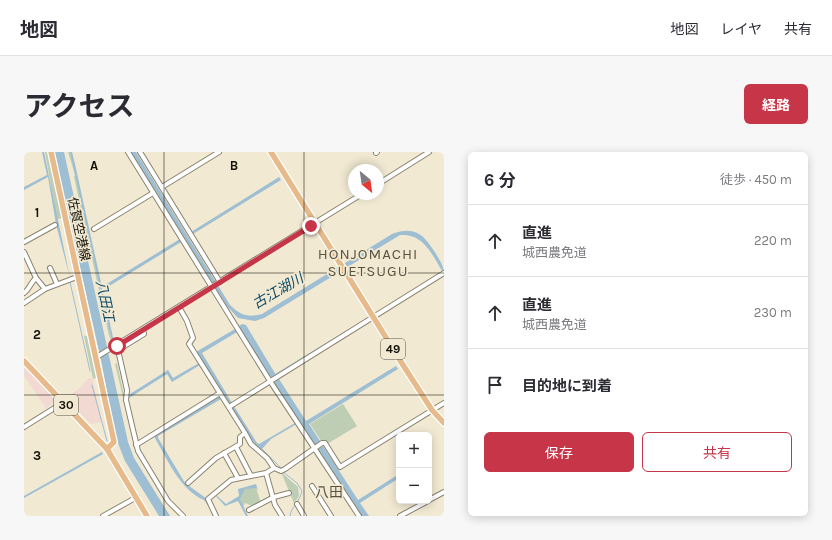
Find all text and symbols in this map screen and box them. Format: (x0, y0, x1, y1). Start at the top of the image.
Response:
text: 地図 (20, 19, 58, 41)
text: 地図 (670, 21, 698, 38)
text: レイヤ (720, 21, 762, 38)
text: 共有 (784, 21, 812, 38)
button: 経路 (744, 84, 808, 124)
text: アクセス (24, 90, 135, 123)
text: A (90, 158, 98, 173)
text: B (230, 158, 238, 173)
north arrow (348, 164, 384, 200)
text: 6 分 (484, 170, 516, 190)
text: 徒歩 · 450 m (720, 172, 792, 187)
street label: 佐賀空港線 (65, 196, 93, 262)
text: 1 (35, 205, 39, 220)
route end (302, 217, 320, 235)
text: 直進 (522, 224, 552, 242)
icon: ahead (484, 230, 506, 252)
text: 220 m (754, 233, 792, 248)
district label: HONJOMACHI SUETSUGU (318, 245, 418, 280)
text: 城西農免道 (522, 245, 587, 260)
water label: 古江湖川 (250, 269, 308, 312)
water label: 八田江 (92, 279, 118, 325)
text: 直進 (522, 296, 552, 314)
icon: ahead (484, 302, 506, 324)
text: 230 m (754, 305, 792, 320)
text: 城西農免道 (522, 317, 587, 332)
text: 2 (33, 327, 41, 342)
route start (108, 337, 126, 355)
road number: 49 (381, 339, 405, 359)
icon: arrive (484, 374, 506, 396)
text: 目的地に到着 (522, 377, 612, 395)
road number: 30 (54, 395, 78, 415)
map controls (396, 432, 432, 504)
button: + (396, 432, 432, 468)
button: 保存 (484, 432, 634, 472)
button: 共有 (642, 432, 792, 472)
text: 3 (33, 448, 41, 463)
button: − (396, 468, 432, 504)
district label: 八田 (315, 484, 343, 501)

